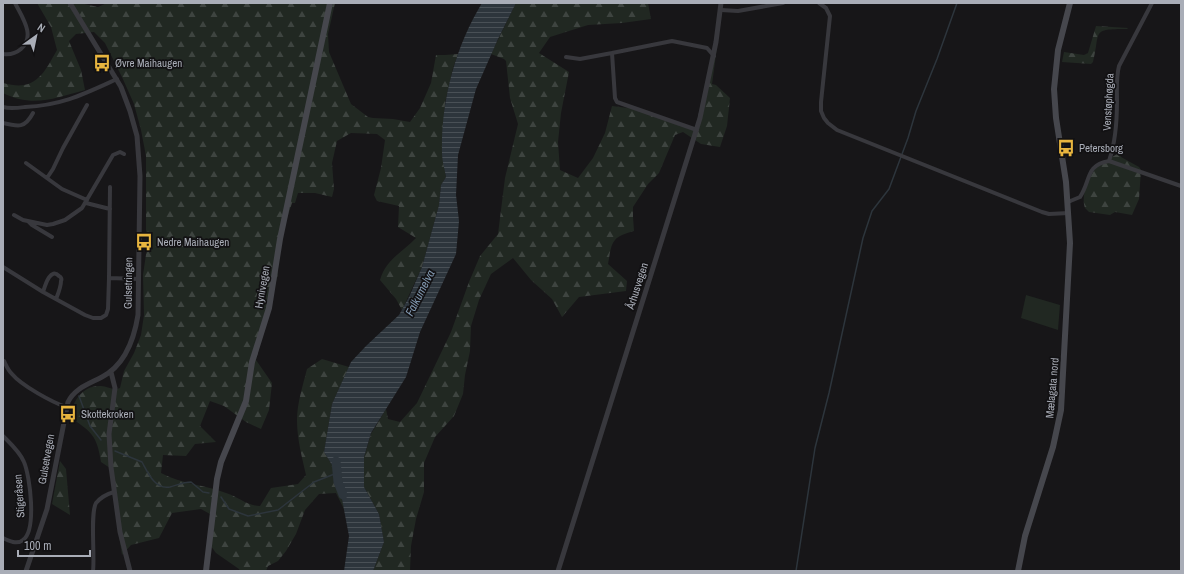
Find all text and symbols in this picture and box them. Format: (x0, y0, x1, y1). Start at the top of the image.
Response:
north arrow (16, 16, 56, 56)
text: N (35, 20, 48, 35)
bus stop icon: Øvre Maihaugen (92, 53, 112, 73)
place label: Øvre Maihaugen (115, 56, 182, 70)
street label: Venstøphøgda (1100, 73, 1116, 131)
bus stop icon: Petersborg (1056, 138, 1076, 158)
place label: Petersborg (1079, 141, 1123, 155)
bus stop icon: Nedre Maihaugen (134, 232, 154, 252)
place label: Nedre Maihaugen (157, 235, 229, 249)
street label: Gulsetringen (121, 257, 135, 309)
street label: Århusvegen (623, 261, 651, 312)
street label: Hynivegen (251, 265, 273, 309)
water label: Falkumelva (402, 267, 439, 319)
street label: Mælagata nord (1042, 357, 1062, 419)
bus stop icon: Skottekroken (58, 404, 78, 424)
place label: Skottekroken (81, 407, 134, 421)
street label: Gulsetvegen (35, 433, 57, 485)
street label: Stigeråsen (10, 474, 28, 518)
scale bar (18, 532, 90, 558)
text: 100 m (24, 538, 51, 554)

